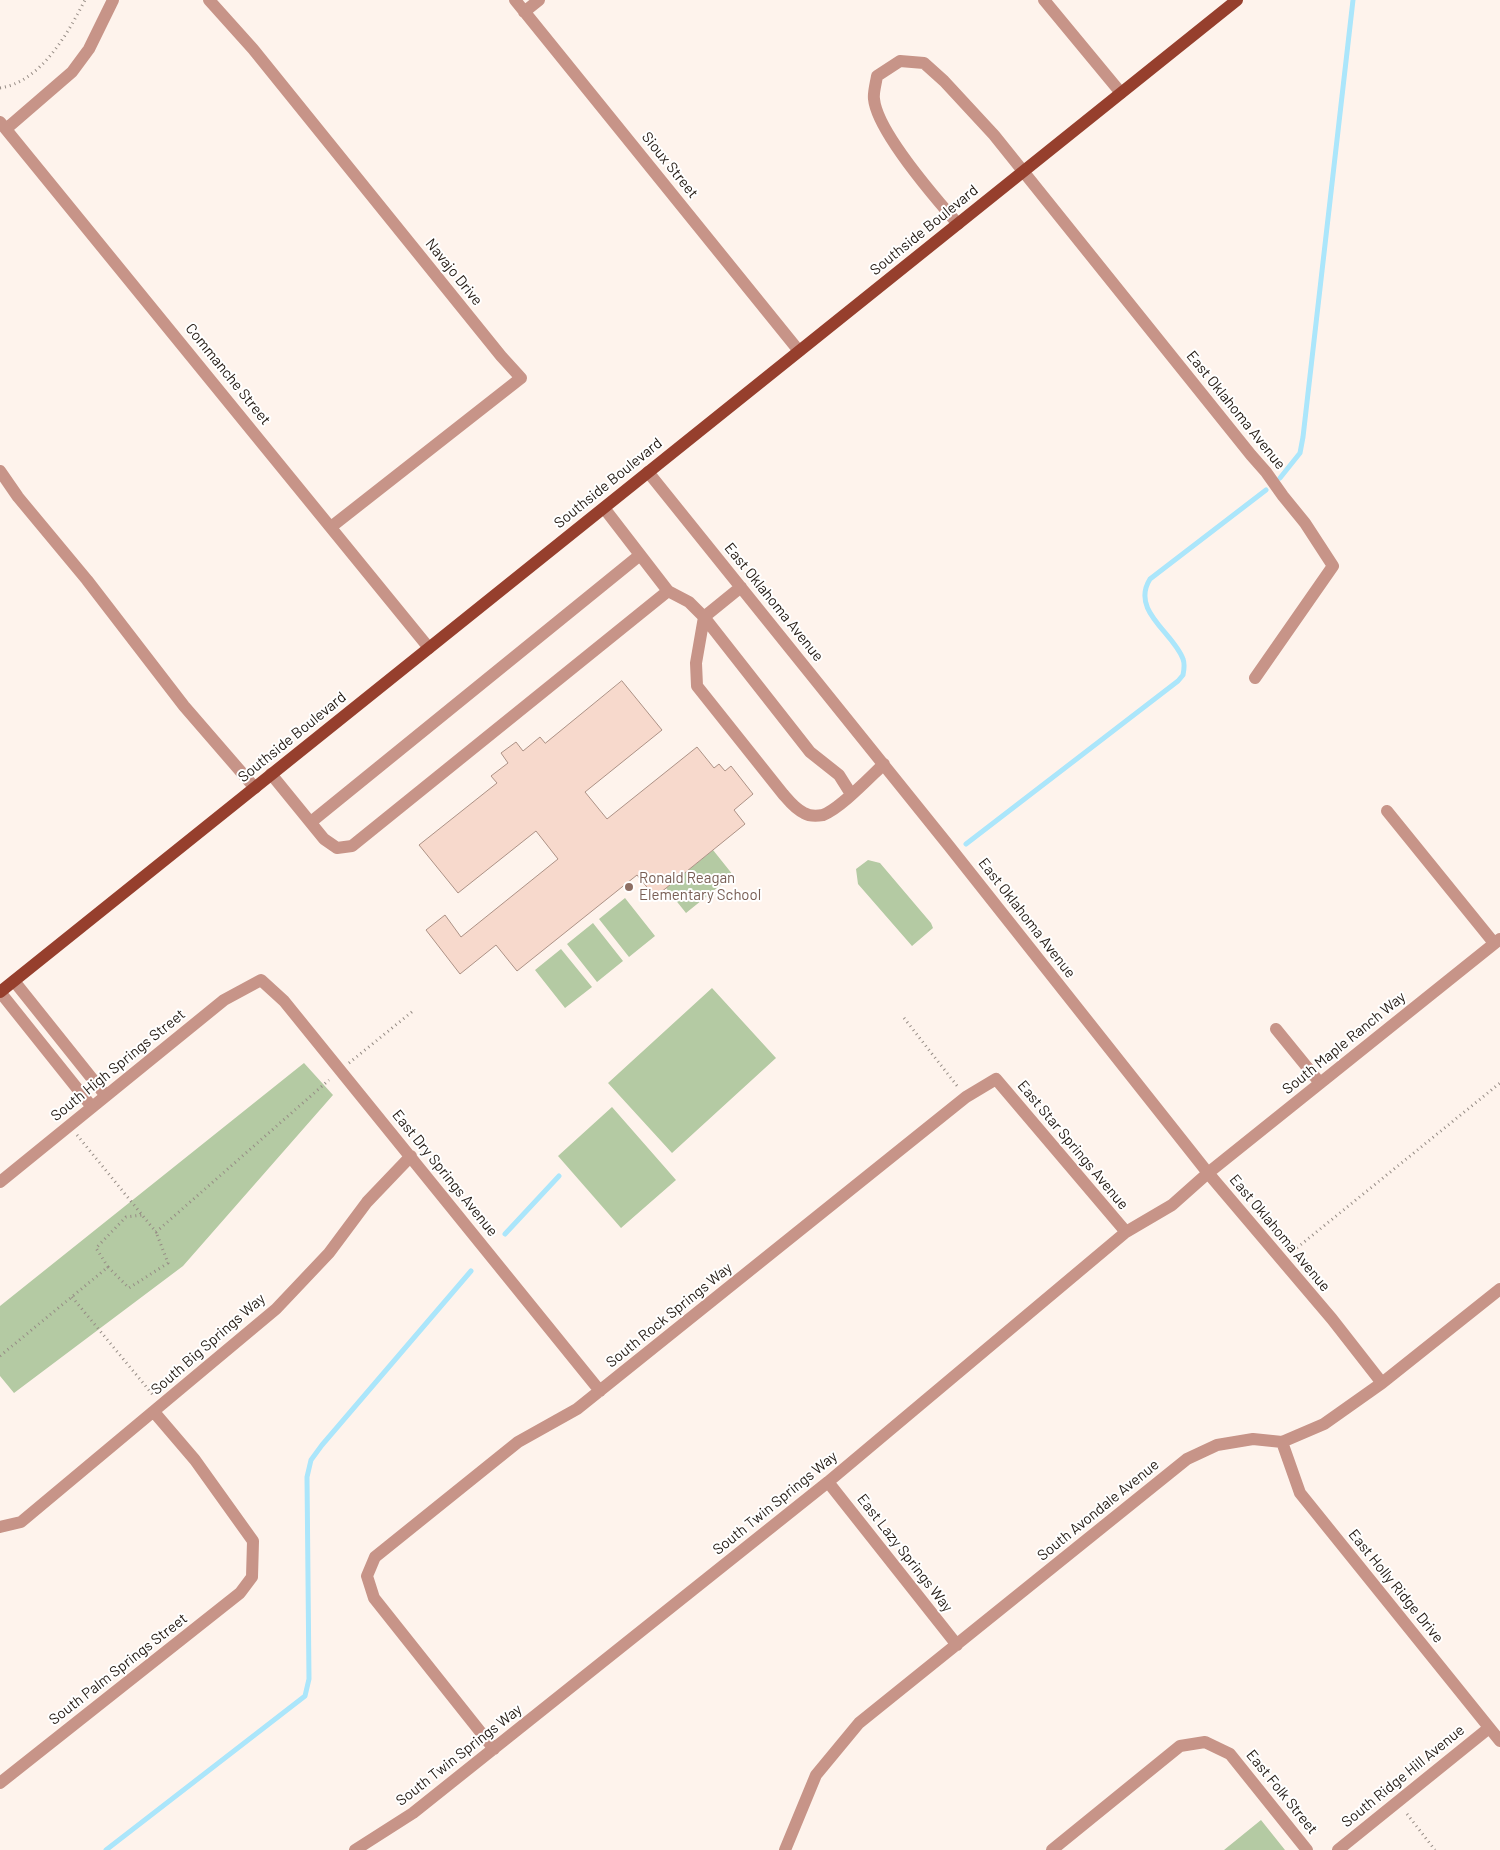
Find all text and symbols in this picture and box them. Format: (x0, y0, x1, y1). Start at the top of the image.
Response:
street label: Sioux Street (638, 128, 702, 202)
street label: Southside Boulevard (866, 181, 982, 279)
street label: Navajo Drive (422, 235, 486, 309)
street label: Commanche Street (182, 320, 274, 428)
street label: East Oklahoma Avenue (1183, 347, 1289, 473)
street label: Southside Boulevard (550, 434, 666, 532)
street label: East Oklahoma Avenue (721, 539, 827, 665)
street label: Southside Boulevard (234, 688, 350, 786)
street label: East Oklahoma Avenue (975, 854, 1079, 982)
place label: Ronald Reagan Elementary School (639, 869, 761, 904)
marker: Ronald Reagan Elementary School (623, 881, 635, 893)
street label: South Maple Ranch Way (1279, 988, 1409, 1098)
street label: South High Springs Street (47, 1005, 189, 1125)
street label: East Star Springs Avenue (1014, 1077, 1132, 1213)
street label: East Dry Springs Avenue (388, 1106, 502, 1240)
street label: East Oklahoma Avenue (1226, 1171, 1334, 1295)
street label: South Rock Springs Way (602, 1259, 736, 1371)
street label: South Big Springs Way (147, 1290, 269, 1398)
street label: South Twin Springs Way (709, 1447, 841, 1559)
street label: South Avondale Avenue (1034, 1455, 1162, 1565)
street label: East Lazy Springs Way (853, 1490, 957, 1616)
street label: East Holly Ridge Drive (1345, 1526, 1447, 1646)
street label: South Palm Springs Street (45, 1609, 191, 1729)
street label: South Twin Springs Way (392, 1700, 526, 1810)
street label: South Ridge Hill Avenue (1338, 1721, 1468, 1831)
street label: East Folk Street (1242, 1746, 1322, 1838)

